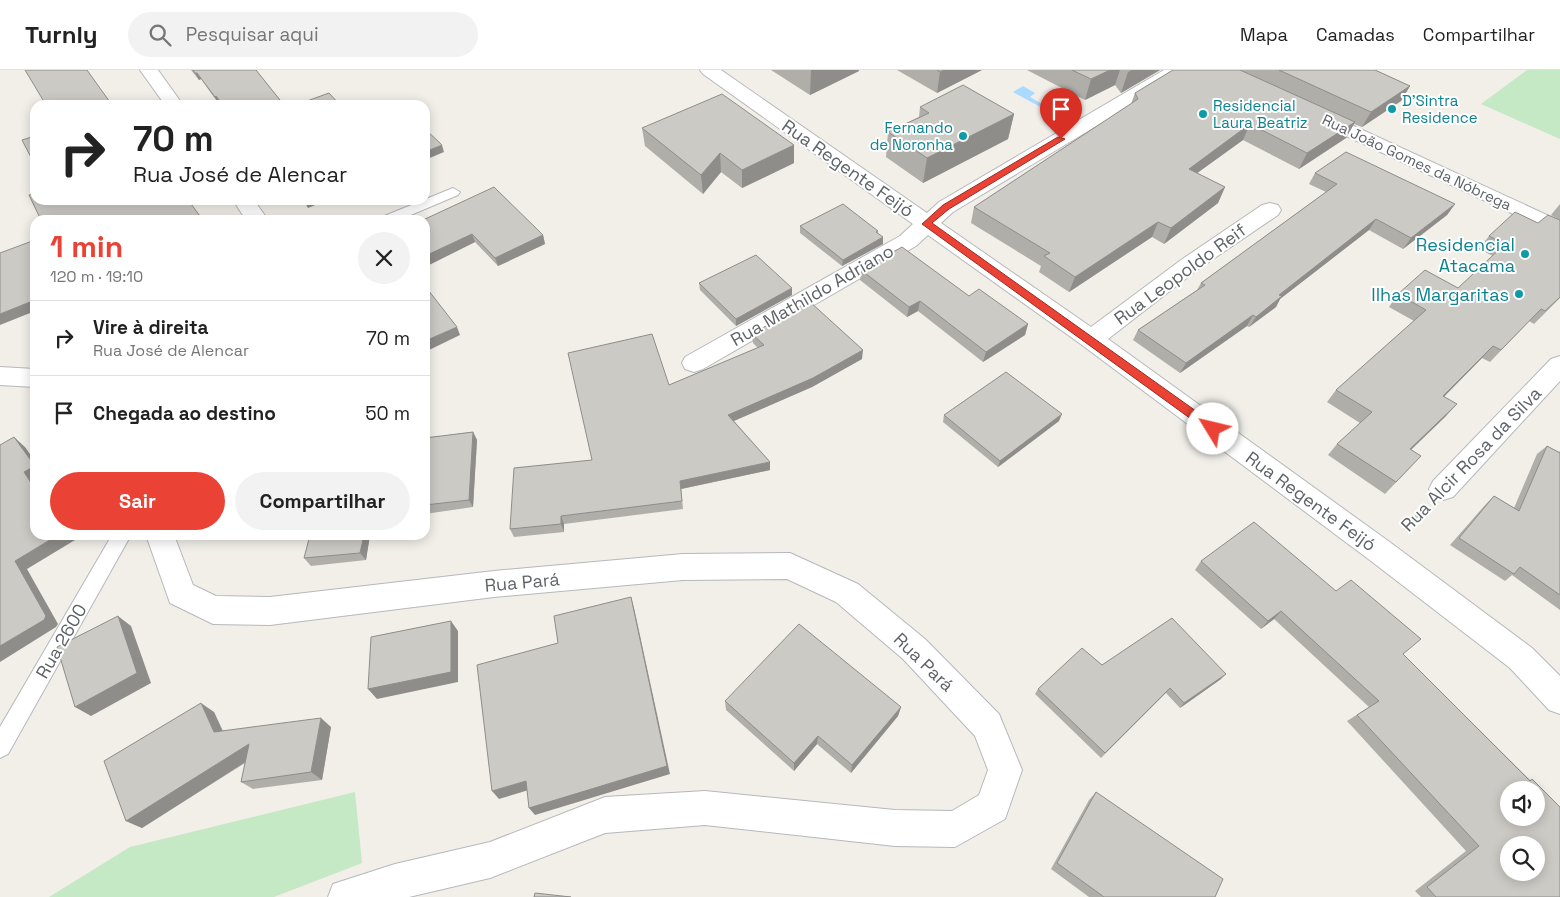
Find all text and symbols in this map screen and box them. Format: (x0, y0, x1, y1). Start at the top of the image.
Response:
search box (128, 12, 478, 57)
text: Turnly (25, 19, 98, 50)
icon: search (146, 21, 174, 49)
text: Pesquisar aqui (186, 22, 319, 47)
text: Mapa (1240, 23, 1288, 46)
text: Camadas (1316, 23, 1395, 46)
text: Compartilhar (1423, 23, 1535, 46)
pin (1040, 88, 1082, 139)
place label: D'Sintra Residence (1402, 91, 1478, 127)
icon: arrive (1047, 95, 1075, 123)
place label: Residencial Laura Beatriz (1213, 96, 1308, 132)
marker: D'Sintra Residence (1386, 103, 1398, 115)
marker: Residencial Laura Beatriz (1197, 108, 1209, 120)
street label: Rua João Gomes da Nóbrega (1319, 110, 1515, 214)
street label: Rua Regente Feijó (778, 114, 918, 222)
text: 70 m (133, 117, 214, 161)
place label: Fernando de Noronha (870, 118, 953, 154)
icon: right (50, 120, 115, 185)
marker: Fernando de Noronha (957, 130, 969, 142)
text: Rua José de Alencar (133, 160, 347, 188)
street label: Rua Leopoldo Reif (1109, 218, 1251, 330)
text: 1 min (50, 227, 123, 266)
button: close (358, 232, 410, 284)
place label: Residencial Atacama (1416, 233, 1515, 277)
street label: Rua Mathildo Adriano (726, 239, 898, 351)
marker: Residencial Atacama (1519, 248, 1531, 260)
text: 120 m · 19:10 (50, 266, 143, 287)
place label: Ilhas Margaritas (1371, 283, 1509, 306)
marker: Ilhas Margaritas (1513, 288, 1525, 300)
text: Vire à direita (93, 315, 209, 340)
icon: right (50, 324, 78, 352)
text: 70 m (366, 326, 410, 351)
text: Rua José de Alencar (93, 340, 249, 361)
street label: Rua Alcir Rosa da Silva (1396, 382, 1546, 536)
icon: arrive (50, 399, 78, 427)
text: Chegada ao destino (93, 401, 276, 426)
text: 50 m (365, 401, 410, 426)
position arrow (1186, 402, 1238, 454)
street label: Rua Regente Feijó (1241, 446, 1381, 556)
button: Sair (50, 472, 225, 530)
button: Compartilhar (235, 472, 410, 530)
street label: Rua Pará (484, 567, 560, 597)
street label: Rua 2600 (30, 600, 92, 682)
street label: Rua Pará (889, 628, 959, 696)
map controls (1500, 781, 1545, 881)
button: sound (1500, 781, 1545, 826)
button: search (1500, 836, 1545, 881)

